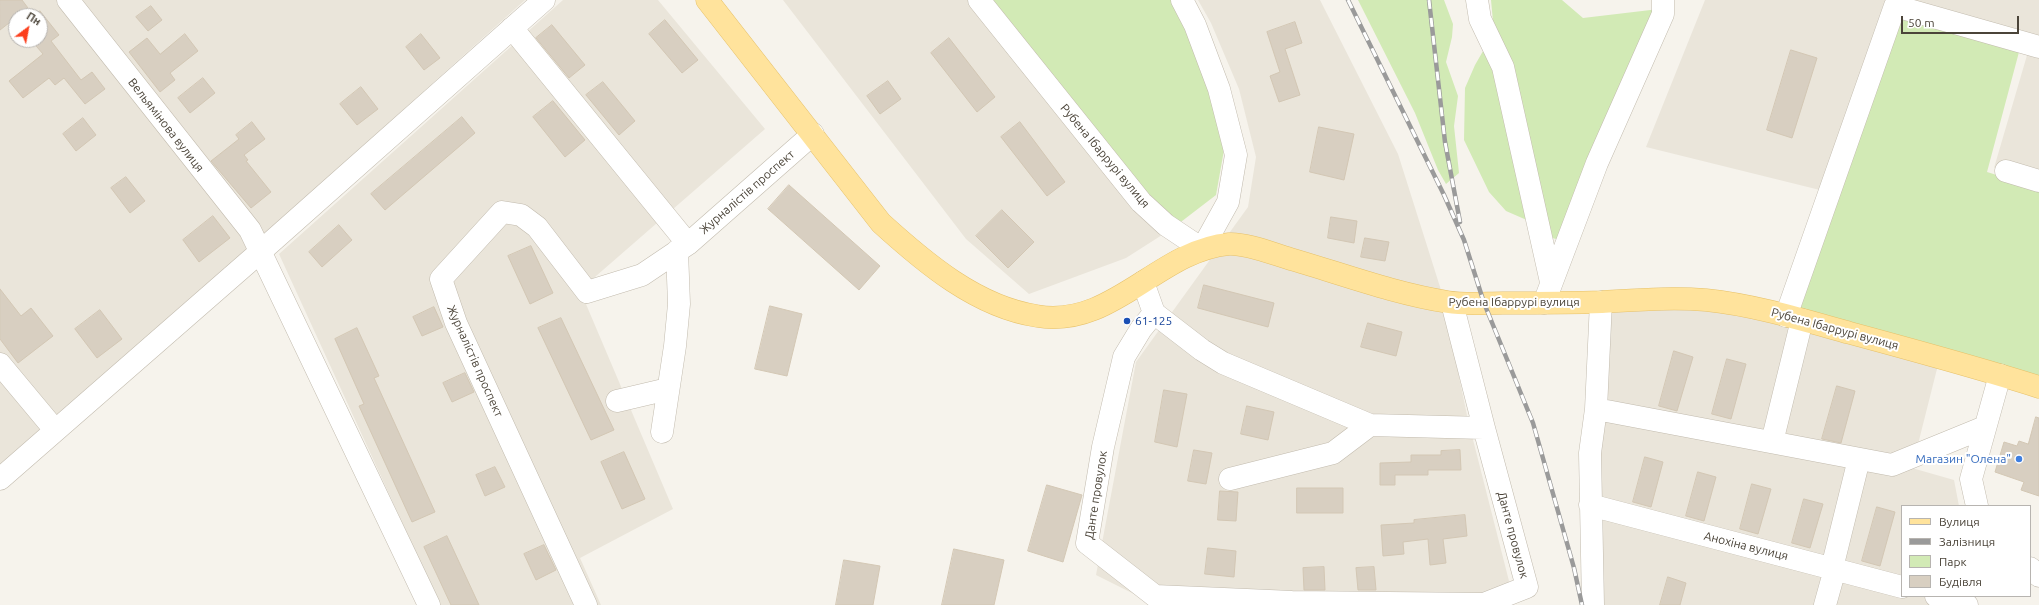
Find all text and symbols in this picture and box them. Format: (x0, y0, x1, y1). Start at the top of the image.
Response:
north arrow (8, 8, 48, 48)
scale bar (1903, 8, 2021, 34)
text: Пн (25, 10, 43, 28)
text: 50 m (1908, 16, 1935, 29)
street label: Вельямінова вулиця (125, 75, 207, 175)
street label: Рубена Ібаррурі вулиця (1057, 101, 1153, 211)
street label: Журналістів проспект (697, 147, 797, 237)
street label: Рубена Ібаррурі вулиця (1448, 295, 1580, 309)
street label: Журналістів проспект (444, 303, 506, 419)
street label: Рубена Ібаррурі вулиця (1770, 305, 1900, 353)
place label: 61-125 (1135, 314, 1172, 328)
marker: 61-125 (1122, 316, 1132, 326)
street label: Данте провулок (1082, 450, 1110, 540)
place label: Магазин "Олена" (1916, 452, 2011, 466)
marker: Магазин "Олена" (2014, 454, 2024, 464)
street label: Данте провулок (1494, 490, 1532, 580)
legend (1901, 505, 2031, 597)
text: Вулиця (1939, 515, 1980, 528)
street label: Анохіна вулиця (1702, 529, 1790, 563)
text: Залізниця (1939, 535, 1995, 548)
text: Парк (1939, 555, 1967, 568)
text: Будівля (1939, 575, 1982, 588)

